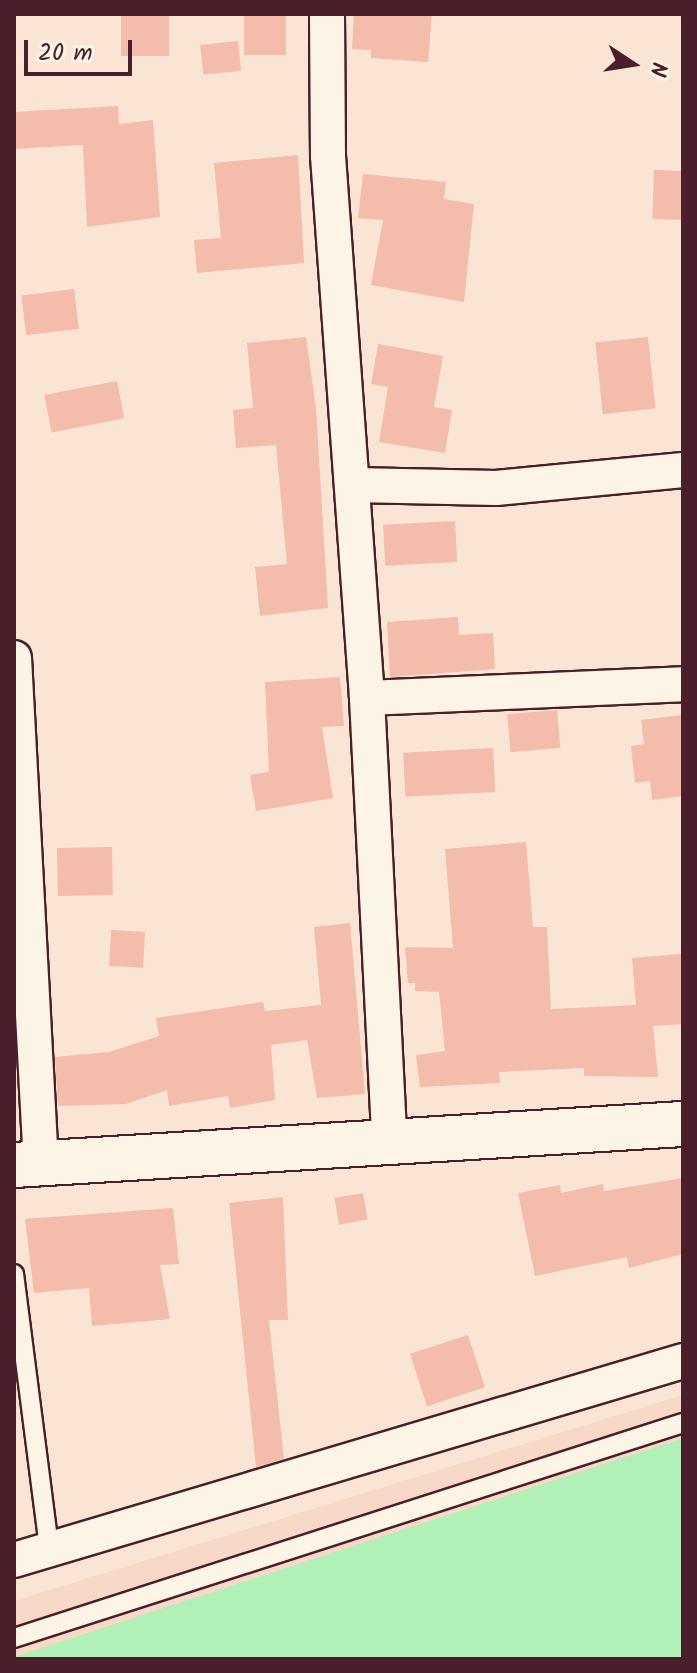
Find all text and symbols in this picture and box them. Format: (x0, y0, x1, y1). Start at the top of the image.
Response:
scale bar (28, 24, 136, 74)
north arrow (593, 24, 673, 104)
text: 20 m (38, 34, 93, 73)
text: N (638, 59, 676, 80)

